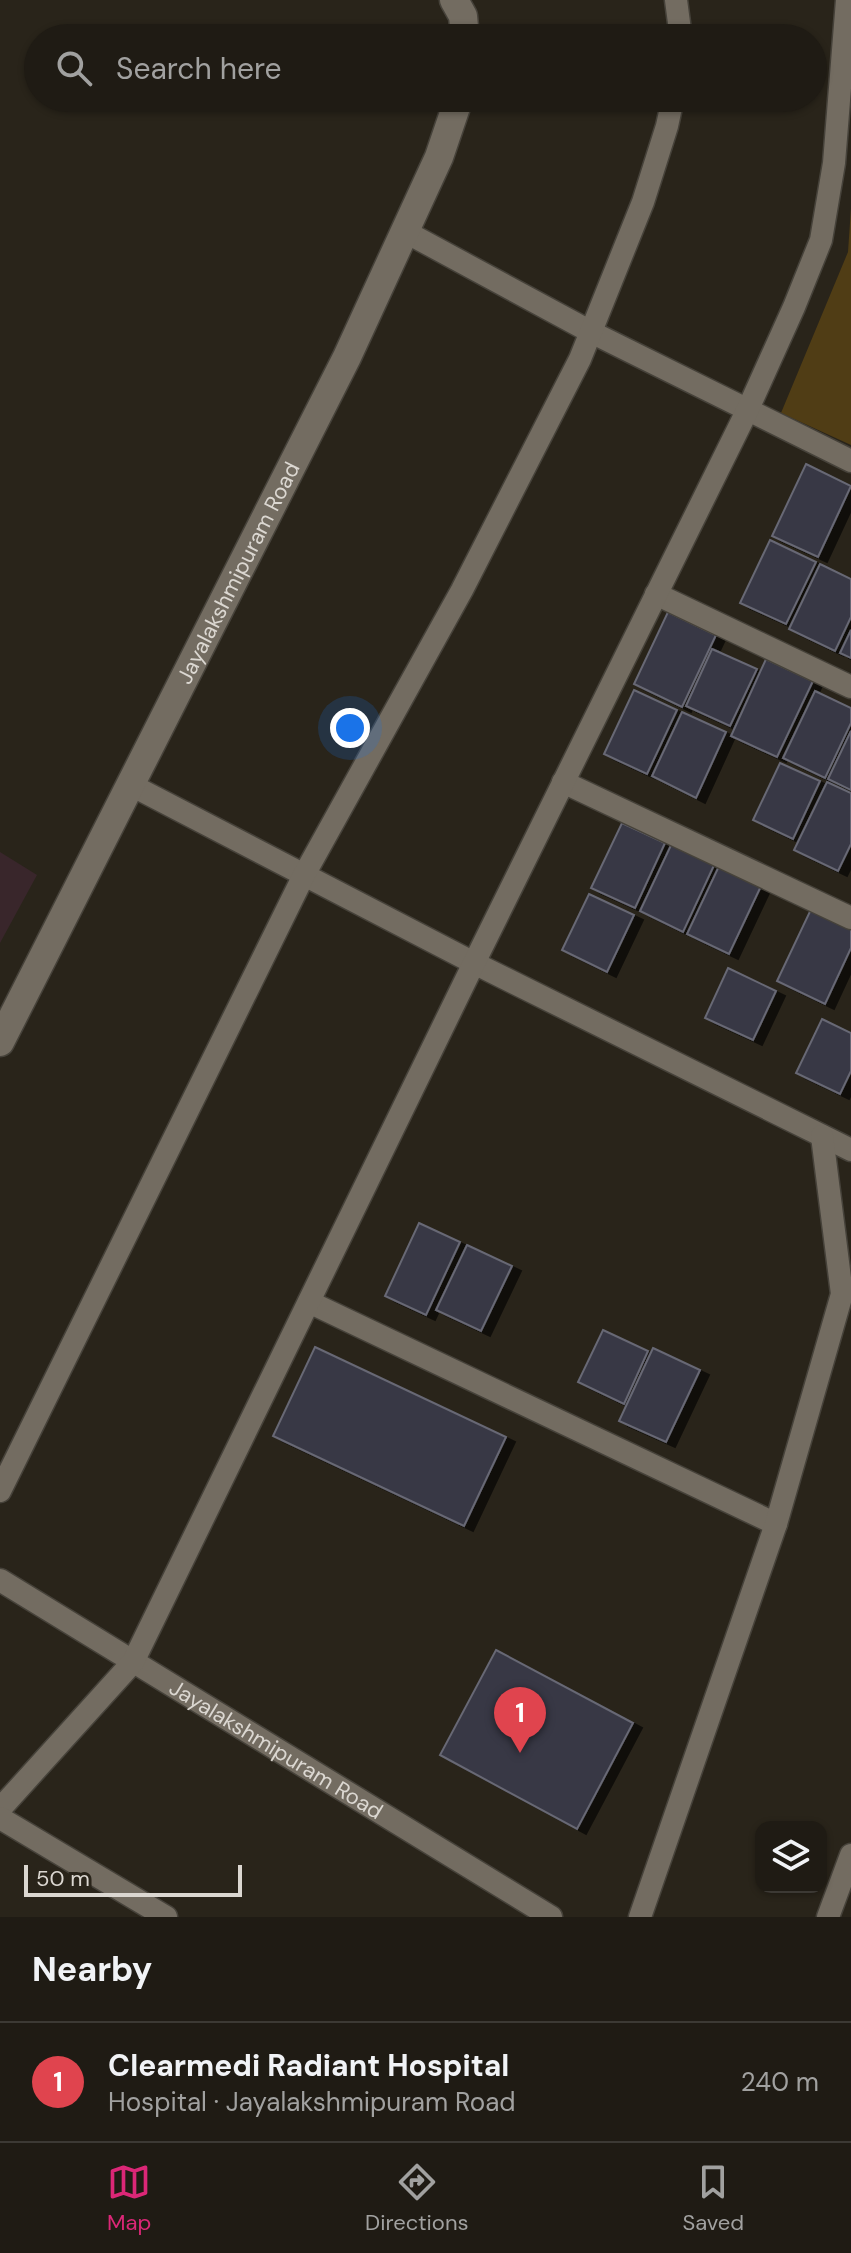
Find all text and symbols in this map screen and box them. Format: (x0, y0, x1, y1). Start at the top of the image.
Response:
search box (24, 24, 827, 112)
icon: search (52, 46, 96, 90)
text: Search here (116, 49, 282, 88)
street label: Jayalakshmipuram Road (169, 457, 306, 689)
your location (330, 708, 370, 748)
street label: Jayalakshmipuram Road (164, 1673, 389, 1825)
pin: 1 (494, 1687, 546, 1753)
map controls (755, 1821, 827, 1893)
button: layers (755, 1821, 827, 1893)
scale bar (24, 1861, 242, 1897)
text: 50 m (36, 1864, 90, 1893)
text: Nearby (32, 1947, 152, 1992)
text: Clearmedi Radiant Hospital (108, 2046, 509, 2085)
text: 1 (53, 2065, 63, 2099)
text: 240 m (741, 2065, 819, 2099)
text: Hospital · Jayalakshmipuram Road (108, 2085, 516, 2119)
tab: Map (107, 2160, 151, 2237)
tab: Directions (365, 2160, 469, 2237)
tab: Saved (682, 2160, 744, 2237)

